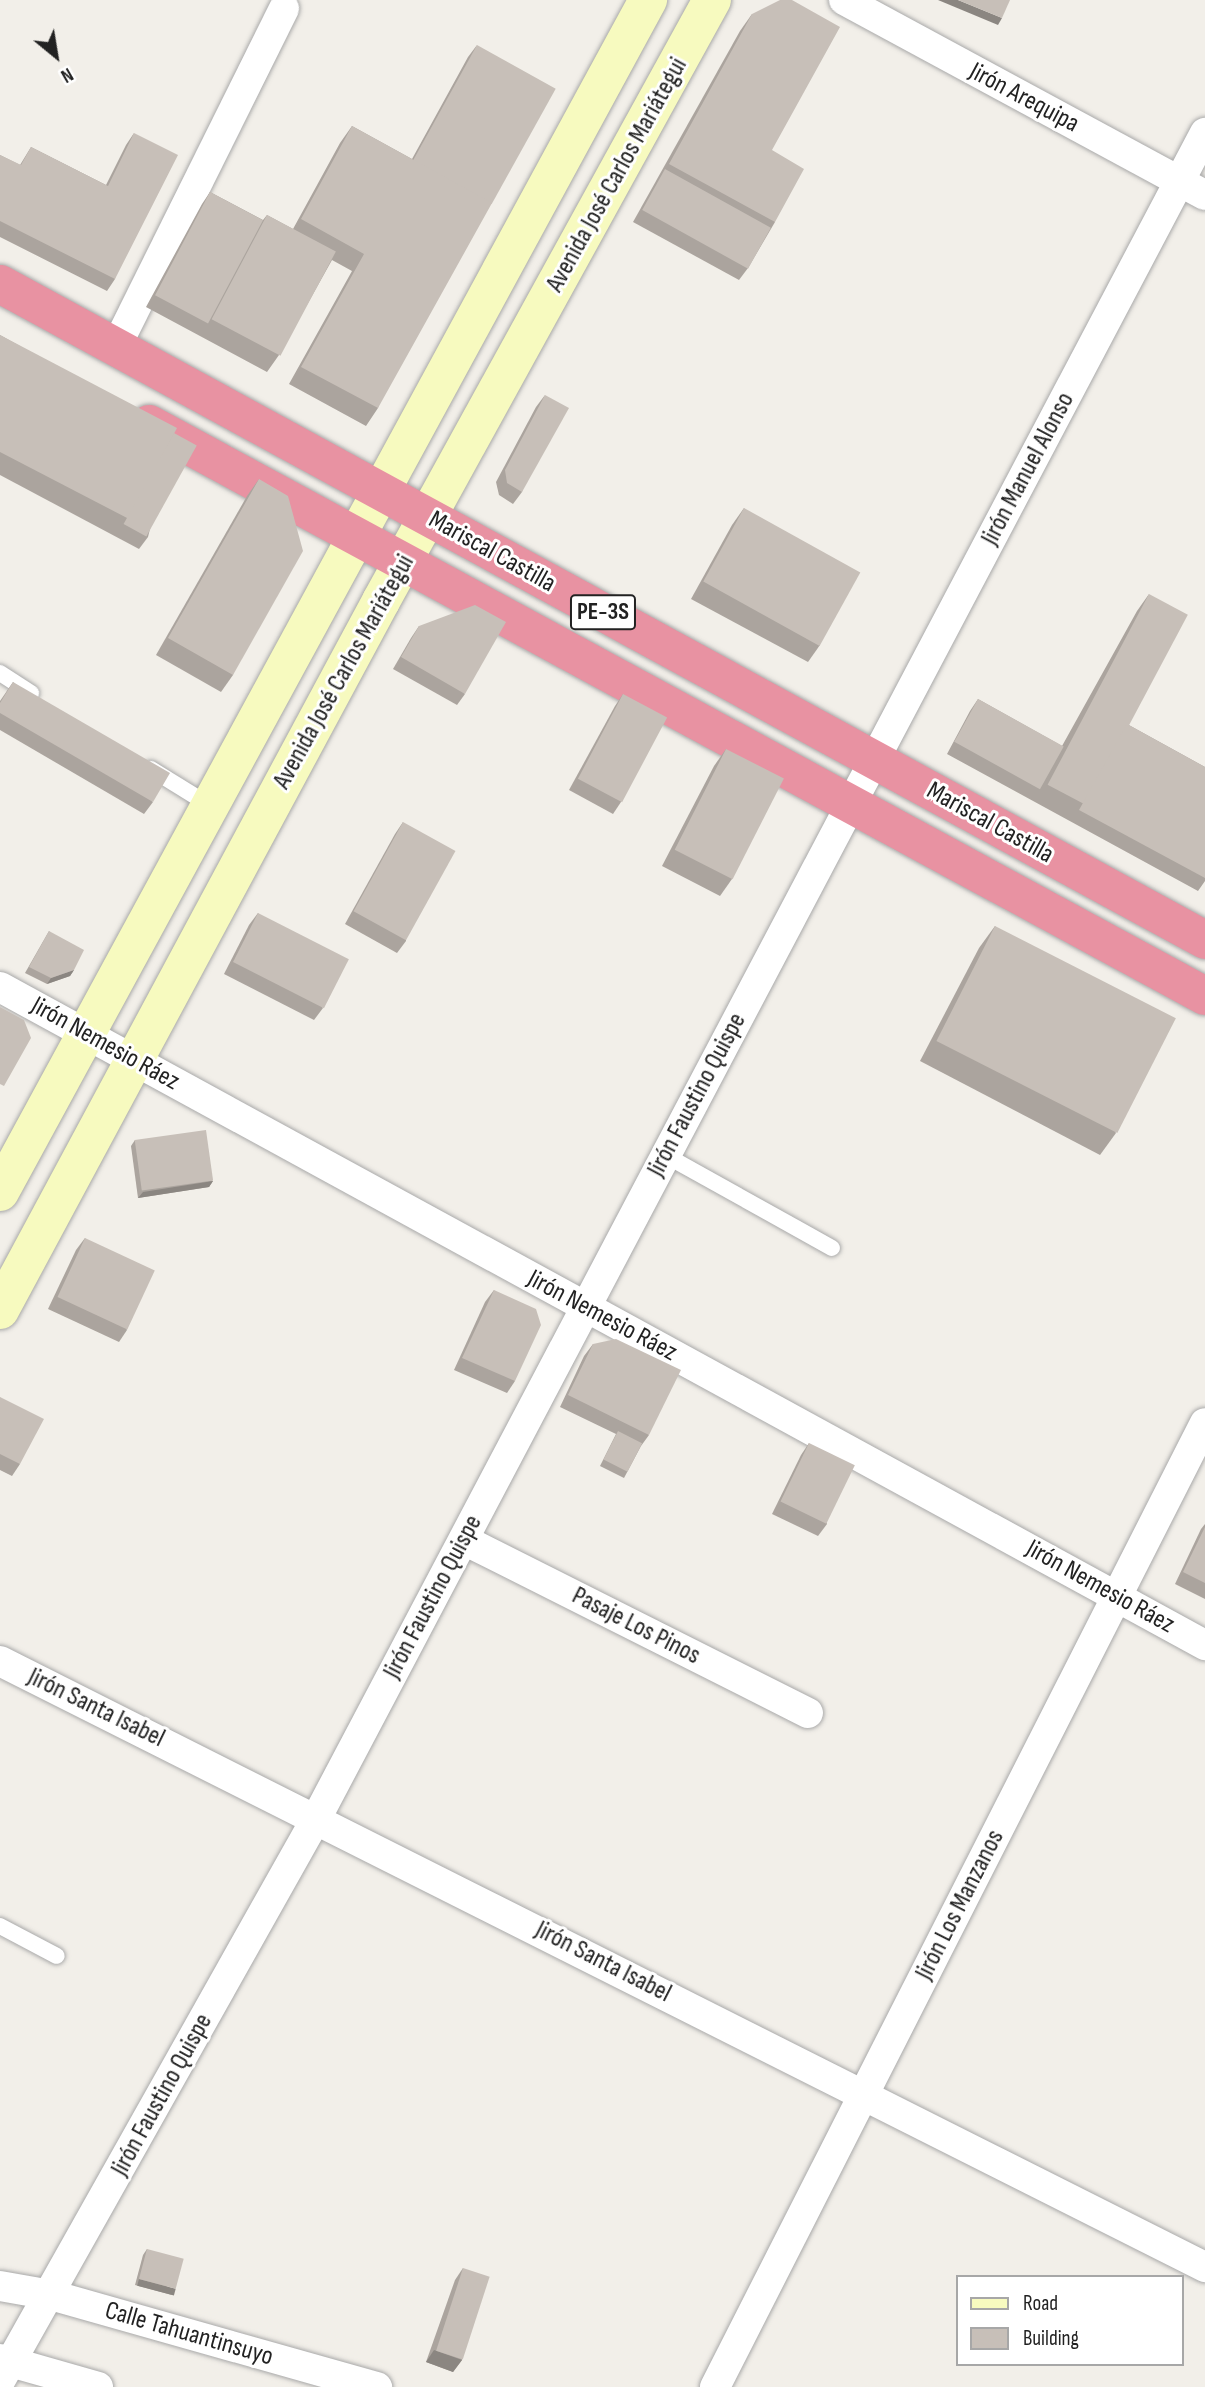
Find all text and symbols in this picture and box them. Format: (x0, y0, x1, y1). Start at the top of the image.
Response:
north arrow (21, 21, 91, 91)
street label: Avenida José Carlos Mariátegui (540, 52, 694, 298)
street label: Jirón Arequipa (964, 56, 1084, 140)
text: N (57, 62, 77, 87)
street label: Jirón Manuel Alonso (975, 387, 1081, 551)
street label: Mariscal Castilla (423, 504, 561, 600)
street label: Avenida José Carlos Mariátegui (267, 549, 421, 795)
road number: PE-3S (570, 592, 636, 632)
street label: Mariscal Castilla (921, 775, 1059, 871)
street label: Jirón Nemesio Ráez (25, 990, 185, 1098)
street label: Jirón Faustino Quispe (641, 1008, 753, 1182)
street label: Jirón Nemesio Ráez (522, 1264, 682, 1368)
street label: Jirón Faustino Quispe (377, 1510, 489, 1684)
street label: Jirón Nemesio Ráez (1020, 1533, 1180, 1641)
street label: Pasaje Los Pinos (567, 1580, 705, 1672)
street label: Jirón Santa Isabel (23, 1661, 169, 1755)
street label: Jirón Los Manzanos (909, 1825, 1011, 1985)
street label: Jirón Santa Isabel (530, 1914, 676, 2010)
street label: Jirón Faustino Quispe (105, 2008, 219, 2182)
legend (956, 2275, 1184, 2366)
text: Road (1023, 2291, 1058, 2316)
street label: Calle Tahuantinsuyo (101, 2295, 277, 2373)
text: Building (1023, 2326, 1079, 2351)

